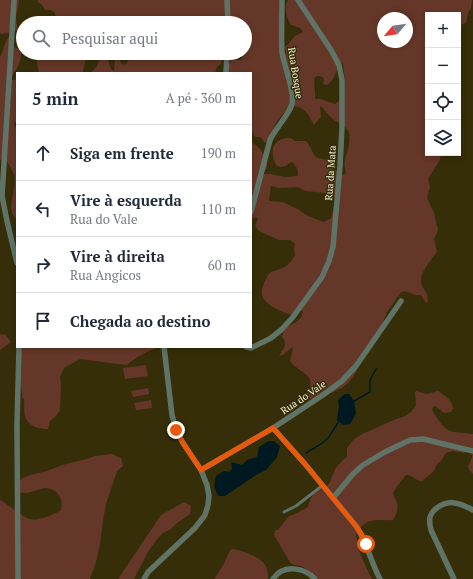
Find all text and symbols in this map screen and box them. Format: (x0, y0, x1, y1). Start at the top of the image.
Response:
north arrow (377, 12, 413, 48)
map controls (425, 12, 461, 156)
button: + (425, 12, 461, 48)
search box (16, 16, 252, 60)
icon: search (30, 27, 52, 49)
text: Pesquisar aqui (62, 28, 158, 48)
street label: Rua Bosque (285, 46, 306, 100)
button: − (425, 48, 461, 84)
button: locate (425, 84, 461, 120)
text: 5 min (32, 87, 79, 110)
text: A pé · 360 m (166, 89, 236, 107)
button: layers (425, 120, 461, 156)
icon: ahead (32, 142, 54, 164)
text: Siga em frente (70, 143, 174, 163)
text: 190 m (201, 144, 236, 162)
street label: Rua da Mata (322, 145, 339, 201)
text: Vire à esquerda (70, 190, 182, 210)
icon: left (32, 198, 54, 220)
text: 110 m (201, 200, 236, 218)
text: Rua do Vale (70, 210, 138, 228)
text: Vire à direita (70, 246, 165, 266)
icon: right (32, 254, 54, 276)
text: 60 m (208, 256, 236, 274)
text: Rua Angicos (70, 266, 141, 284)
icon: arrive (32, 310, 54, 332)
text: Chegada ao destino (70, 311, 210, 331)
street label: Rua do Vale (278, 378, 328, 417)
route end (167, 421, 185, 439)
route start (357, 535, 375, 553)

